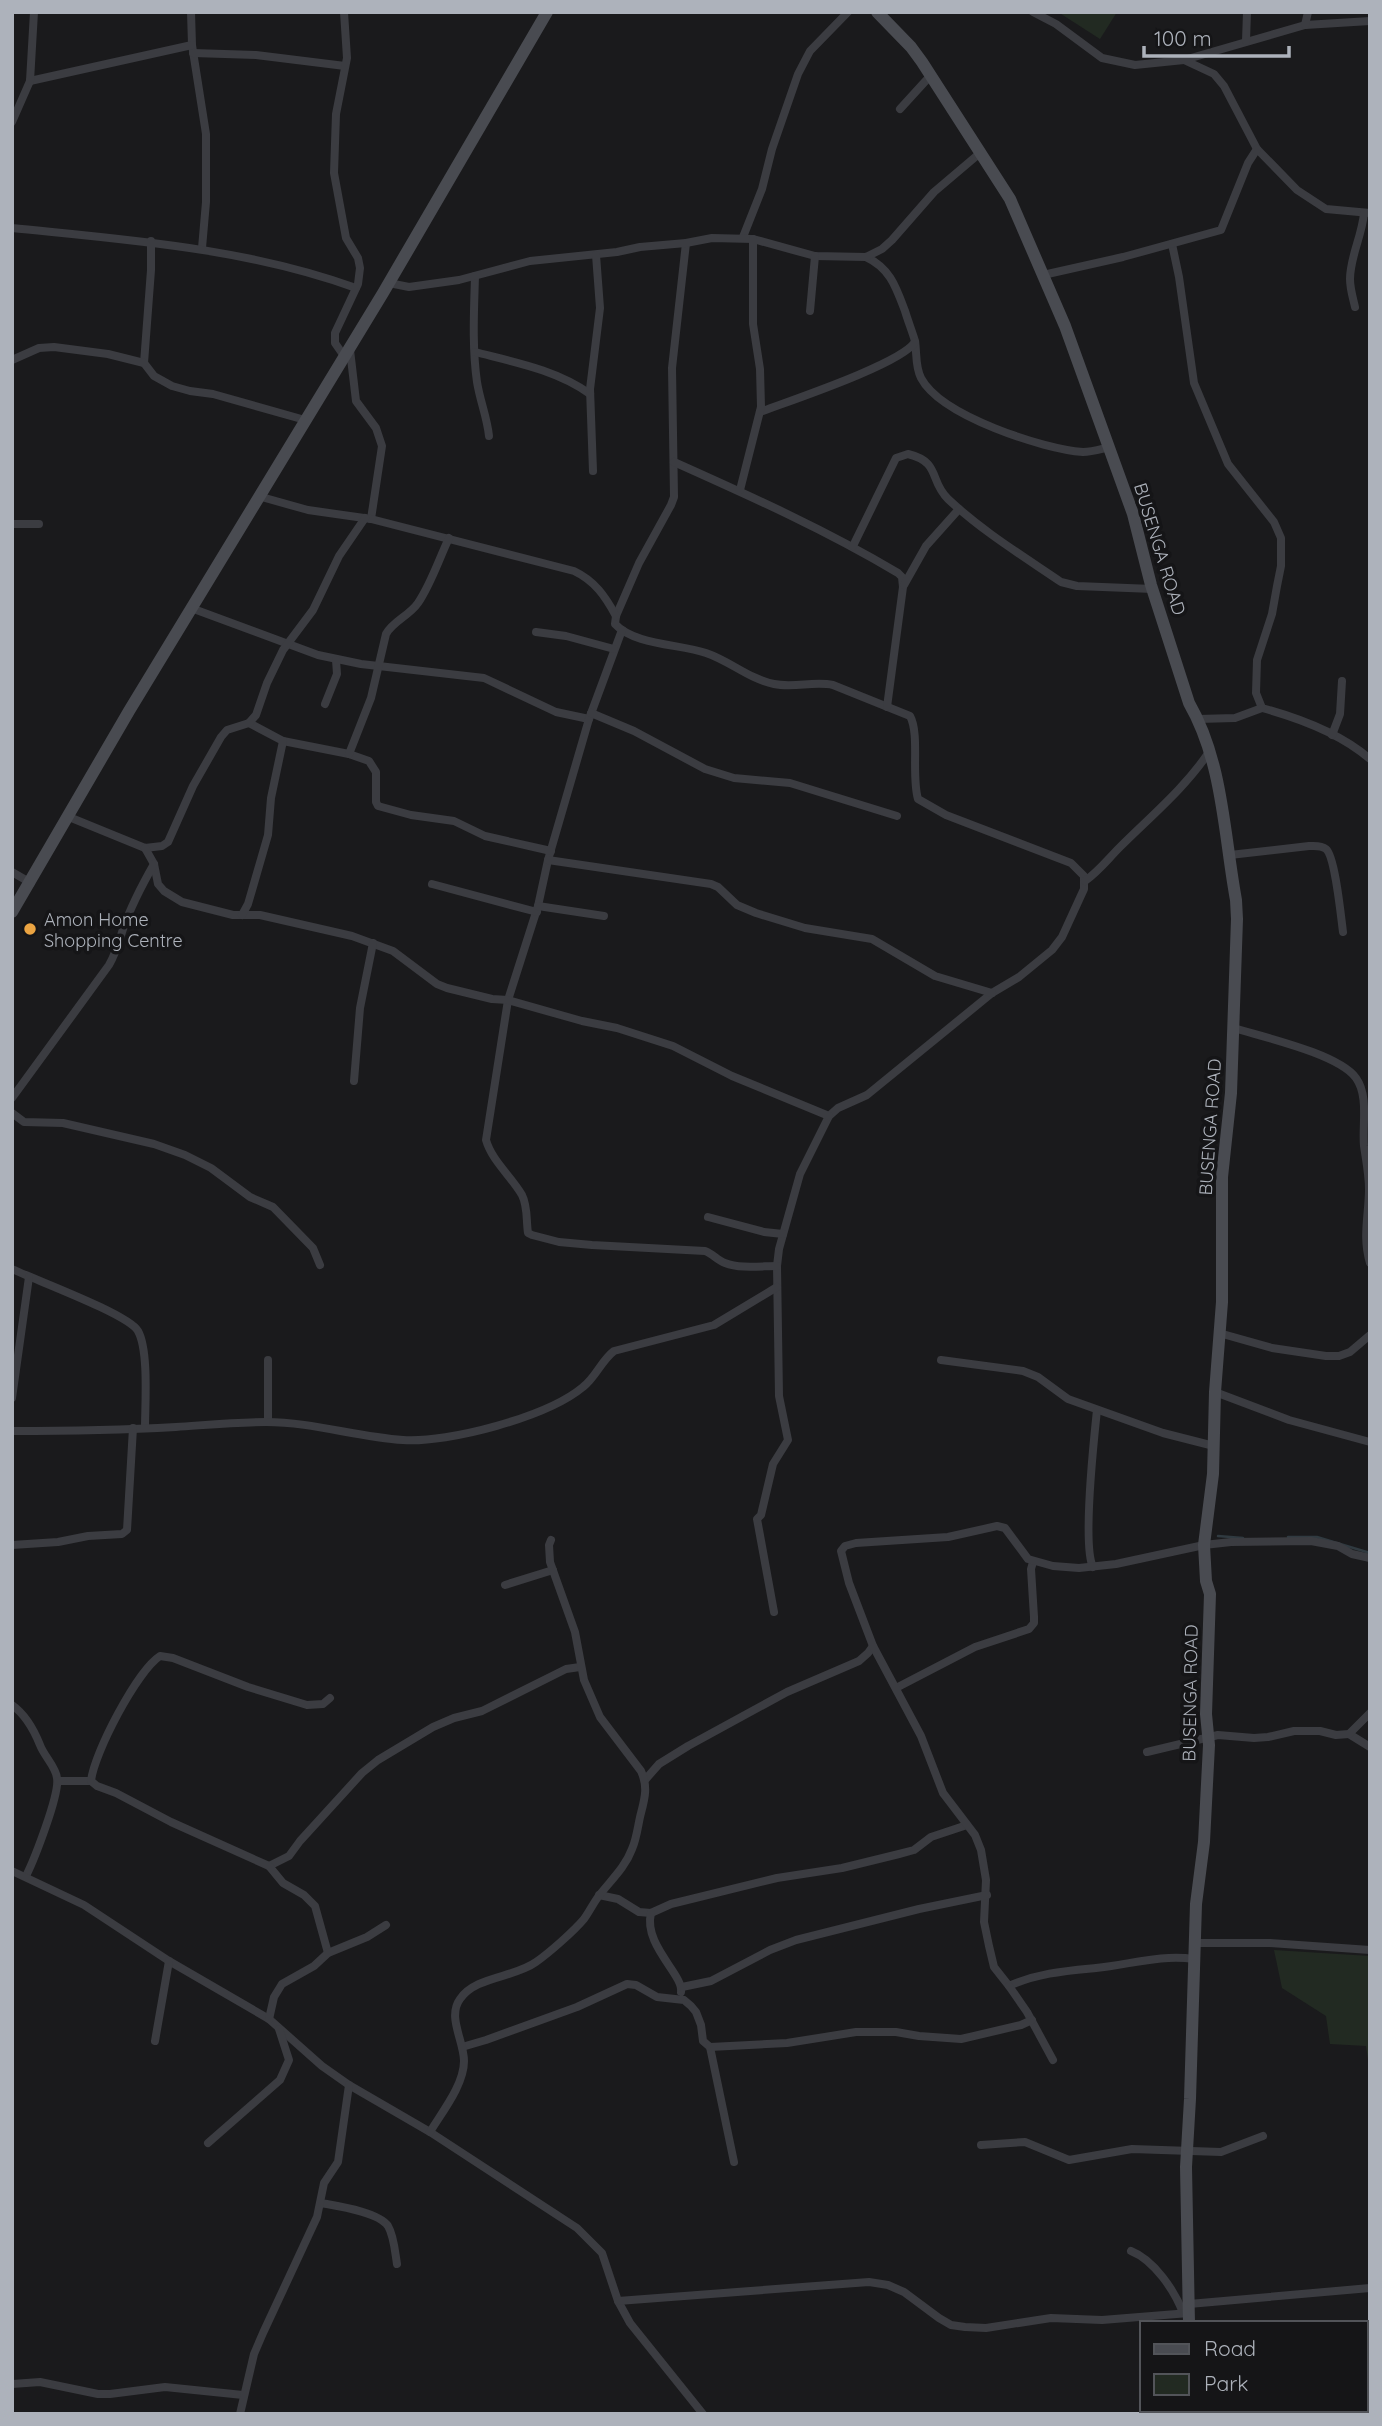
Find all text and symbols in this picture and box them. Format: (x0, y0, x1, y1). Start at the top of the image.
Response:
scale bar (1144, 14, 1289, 58)
text: 100 m (1154, 25, 1212, 51)
street label: BUSENGA ROAD (1129, 480, 1191, 618)
place label: Amon Home Shopping Centre (44, 908, 183, 952)
marker: Amon Home Shopping Centre (22, 921, 38, 937)
street label: BUSENGA ROAD (1194, 1058, 1226, 1196)
street label: BUSENGA ROAD (1177, 1624, 1203, 1762)
legend (1140, 2321, 1368, 2412)
text: Road (1204, 2335, 1256, 2361)
text: Park (1204, 2370, 1248, 2396)

